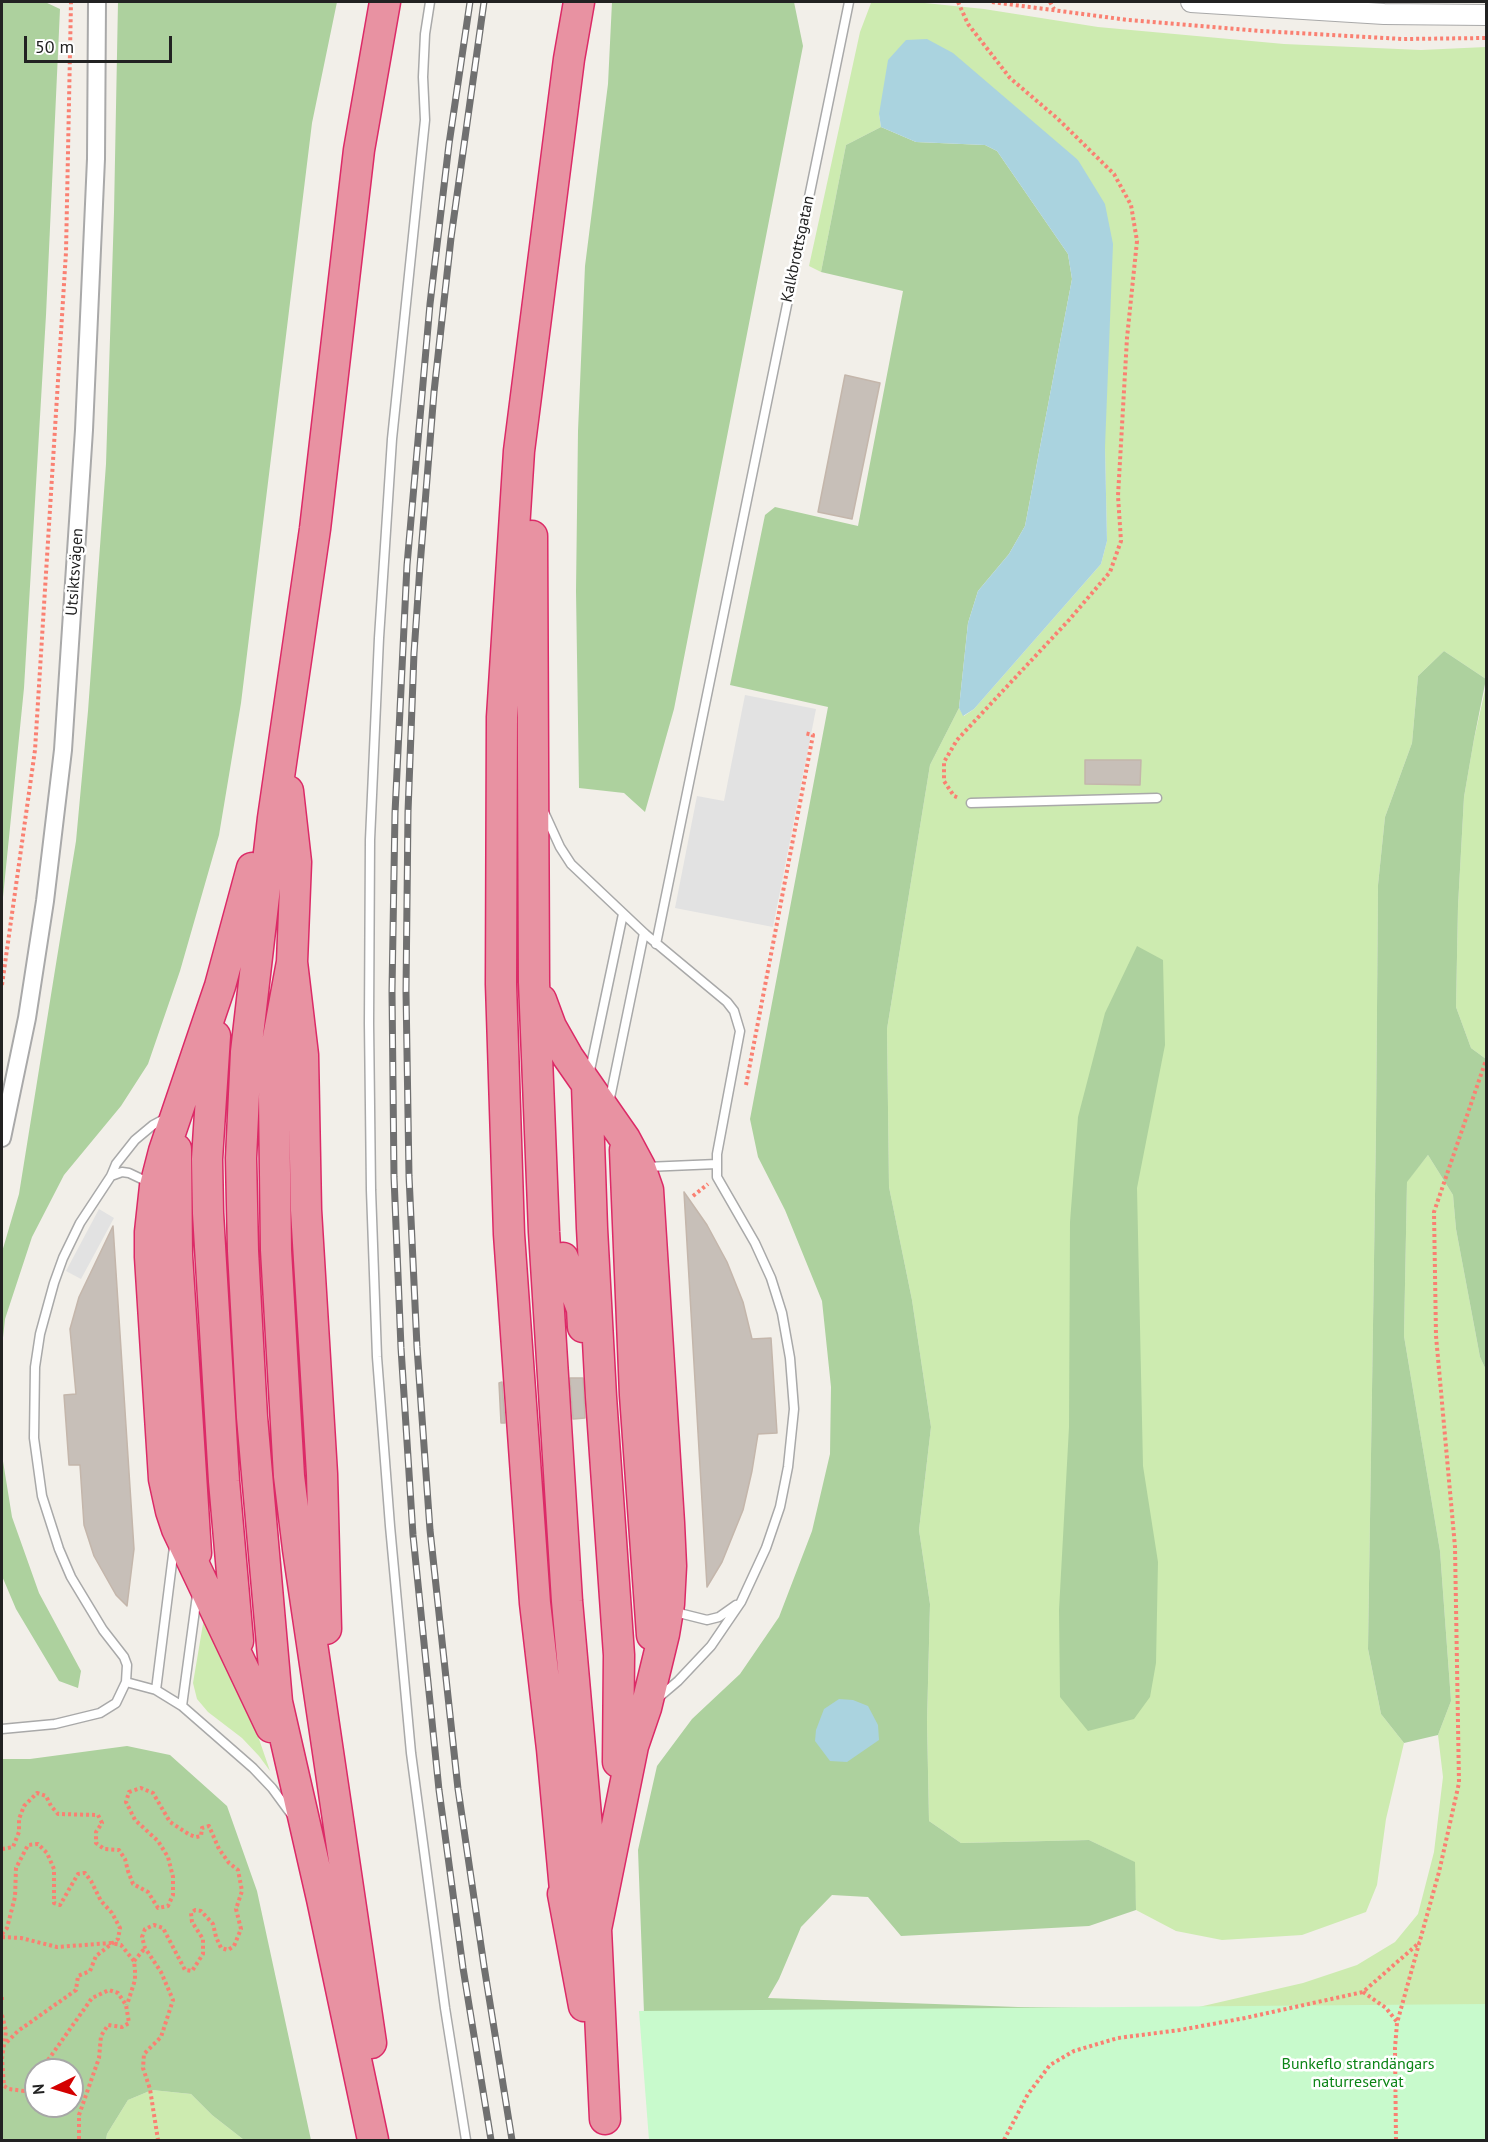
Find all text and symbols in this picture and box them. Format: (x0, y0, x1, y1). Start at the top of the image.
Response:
scale bar (27, 24, 176, 62)
text: 50 m (35, 35, 74, 58)
street label: Kalkbrottsgatan (777, 194, 819, 304)
street label: Utsiktsvägen (62, 528, 88, 616)
park label: Bunkeflo strandängars naturreservat (1282, 2054, 1434, 2092)
north arrow (24, 2058, 84, 2118)
text: N (28, 2083, 48, 2096)

